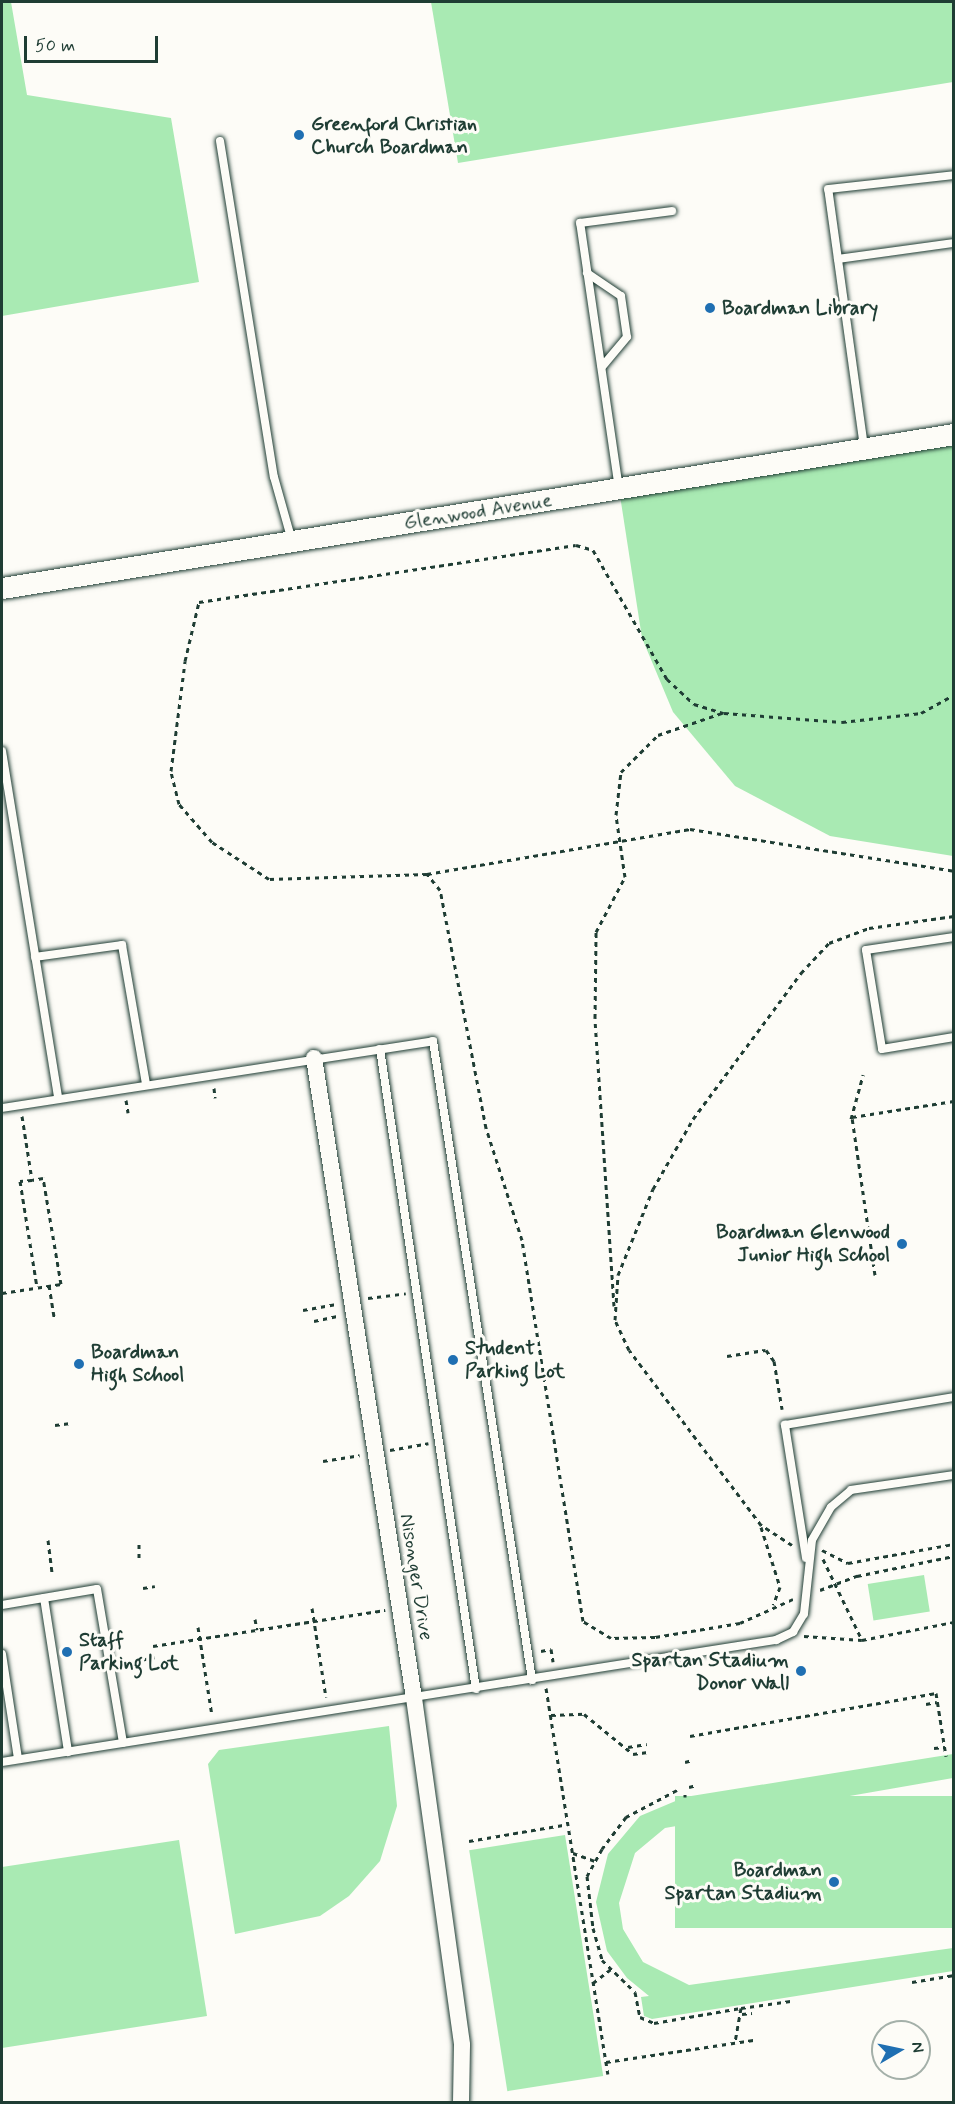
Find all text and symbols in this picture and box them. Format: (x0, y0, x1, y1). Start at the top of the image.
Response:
scale bar (27, 24, 160, 62)
text: 50 m (35, 34, 75, 58)
place label: Greenford Christian Church Boardman (311, 112, 481, 159)
marker: Greenford Christian Church Boardman (292, 128, 306, 142)
place label: Boardman Library (722, 296, 882, 320)
marker: Boardman Library (703, 301, 717, 315)
street label: Glenwood Avenue (402, 488, 554, 536)
place label: Boardman Glenwood Junior High School (713, 1220, 890, 1267)
marker: Boardman Glenwood Junior High School (895, 1237, 909, 1251)
place label: Student Parking Lot (465, 1336, 561, 1383)
place label: Boardman High School (91, 1340, 184, 1387)
marker: Student Parking Lot (446, 1353, 460, 1367)
marker: Boardman High School (72, 1357, 86, 1371)
street label: Nisonger Drive (394, 1513, 438, 1641)
place label: Staff Parking Lot (79, 1628, 175, 1675)
marker: Staff Parking Lot (60, 1645, 74, 1659)
place label: Spartan Stadium Donor Wall (641, 1648, 789, 1695)
marker: Spartan Stadium Donor Wall (794, 1664, 808, 1678)
place label: Boardman Spartan Stadium (674, 1858, 822, 1905)
marker: Boardman Spartan Stadium (827, 1875, 841, 1889)
north arrow (871, 2020, 931, 2080)
text: N (906, 2041, 929, 2054)

